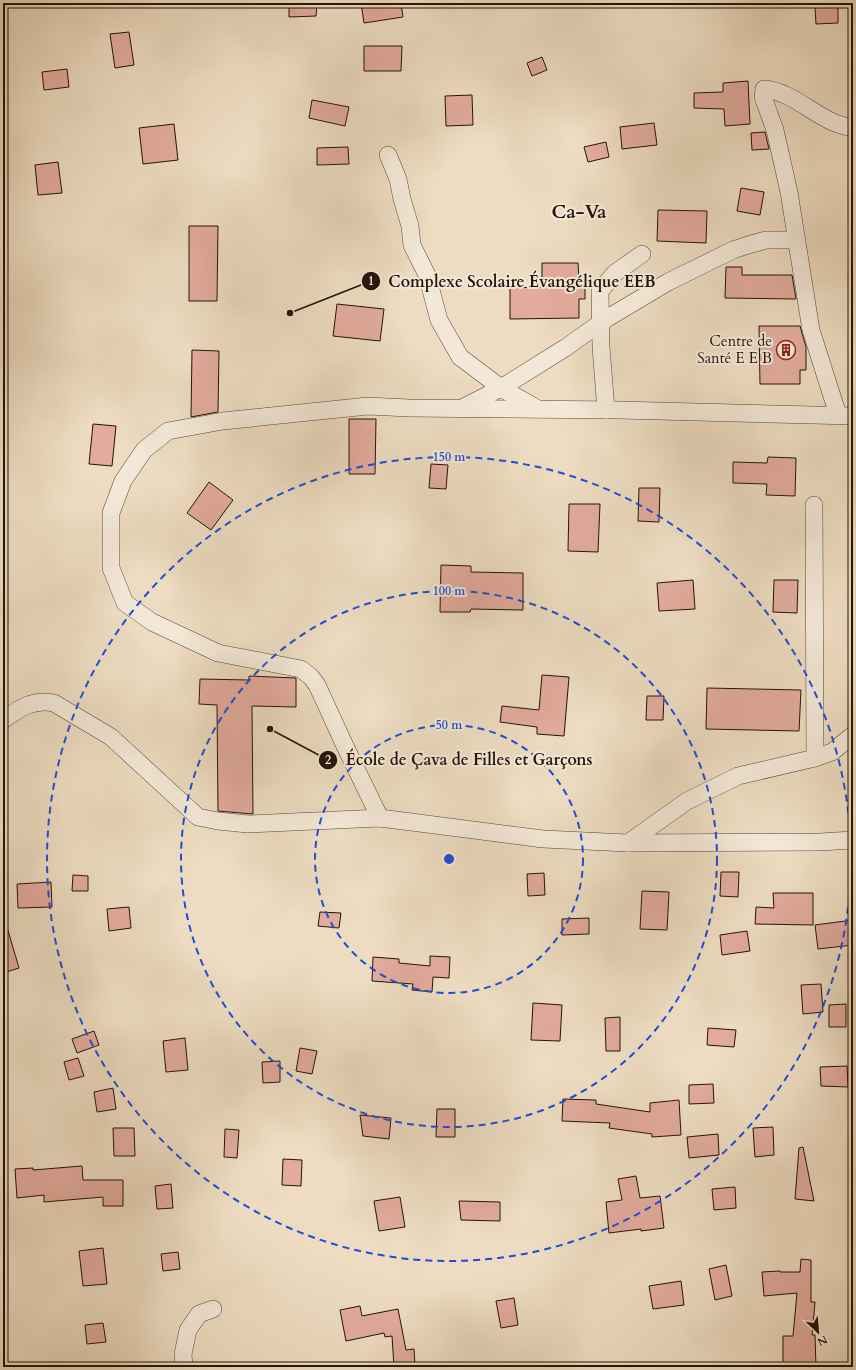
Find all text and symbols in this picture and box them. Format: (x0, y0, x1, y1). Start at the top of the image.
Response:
district label: Ca-Va (551, 199, 607, 225)
callout: Complexe Scolaire Évangélique EEB (361, 267, 664, 295)
text: Complexe Scolaire Évangélique EEB (388, 270, 656, 293)
text: 1 (368, 273, 374, 289)
place label: Centre de Santé E E B (697, 331, 772, 368)
building icon: Centre de Santé E E B (775, 339, 797, 361)
text: 150 m (433, 449, 466, 465)
text: 100 m (433, 583, 466, 599)
text: 50 m (436, 717, 463, 733)
callout: École de Çava de Filles et Garçons (318, 746, 601, 774)
text: École de Çava de Filles et Garçons (346, 748, 593, 771)
text: 2 (325, 752, 331, 768)
centre of rings (442, 852, 456, 866)
north arrow (798, 1312, 838, 1352)
text: N (814, 1332, 830, 1350)

